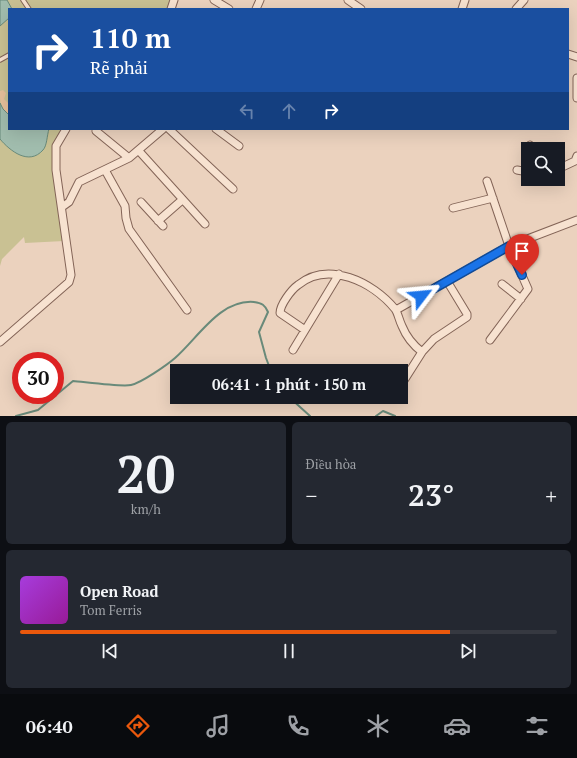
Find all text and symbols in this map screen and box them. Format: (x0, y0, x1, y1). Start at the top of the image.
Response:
text: 110 m (90, 19, 171, 56)
icon: right (24, 24, 76, 76)
text: Rẽ phải (90, 55, 148, 79)
icon: left (236, 100, 258, 122)
icon: ahead (278, 100, 300, 122)
icon: right (320, 100, 342, 122)
map controls (521, 142, 565, 186)
button: search (521, 142, 565, 186)
pin (505, 234, 539, 275)
icon: arrive (511, 240, 533, 262)
position arrow (400, 275, 442, 317)
speed limit sign: 30 (12, 352, 64, 404)
text: 06:41 · 1 phút · 150 m (212, 374, 366, 394)
text: 20 (116, 439, 175, 508)
text: Điều hòa (306, 455, 356, 473)
text: 23° (408, 475, 454, 515)
text: − (306, 481, 317, 510)
text: + (545, 481, 557, 510)
text: km/h (131, 500, 161, 518)
text: Open Road (80, 581, 159, 601)
text: Tom Ferris (80, 601, 142, 619)
icon: previous (99, 640, 121, 662)
icon: pause (278, 640, 300, 662)
icon: next (457, 640, 479, 662)
icon: directions (124, 712, 152, 740)
icon: music (204, 712, 232, 740)
icon: phone (284, 712, 312, 740)
icon: climate (364, 712, 392, 740)
icon: car (443, 712, 471, 740)
icon: filters (523, 712, 551, 740)
text: 06:40 (26, 714, 73, 738)

